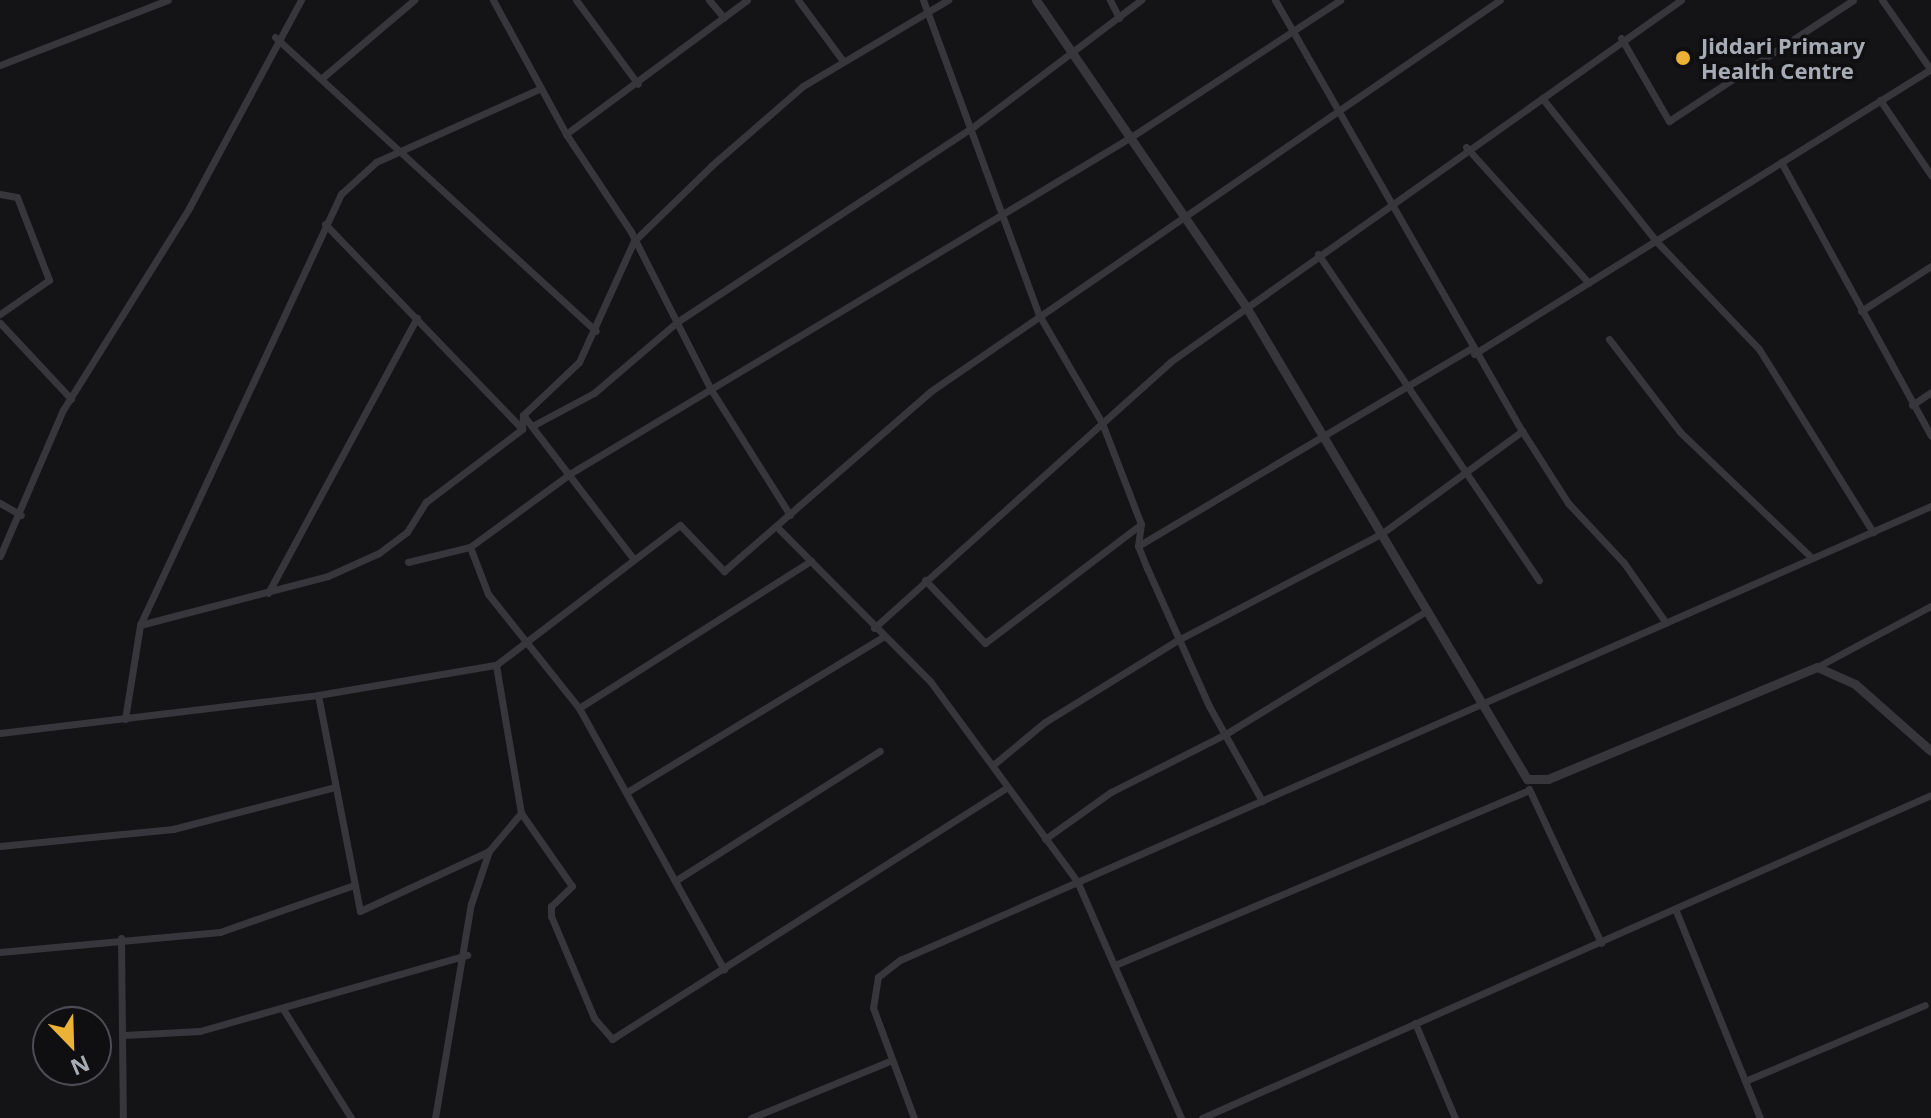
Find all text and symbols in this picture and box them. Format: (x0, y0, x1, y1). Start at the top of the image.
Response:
place label: Jiddari Primary Health Centre (1701, 32, 1865, 84)
marker: Jiddari Primary Health Centre (1672, 47, 1694, 69)
north arrow (32, 1006, 112, 1086)
text: N (67, 1049, 95, 1084)

